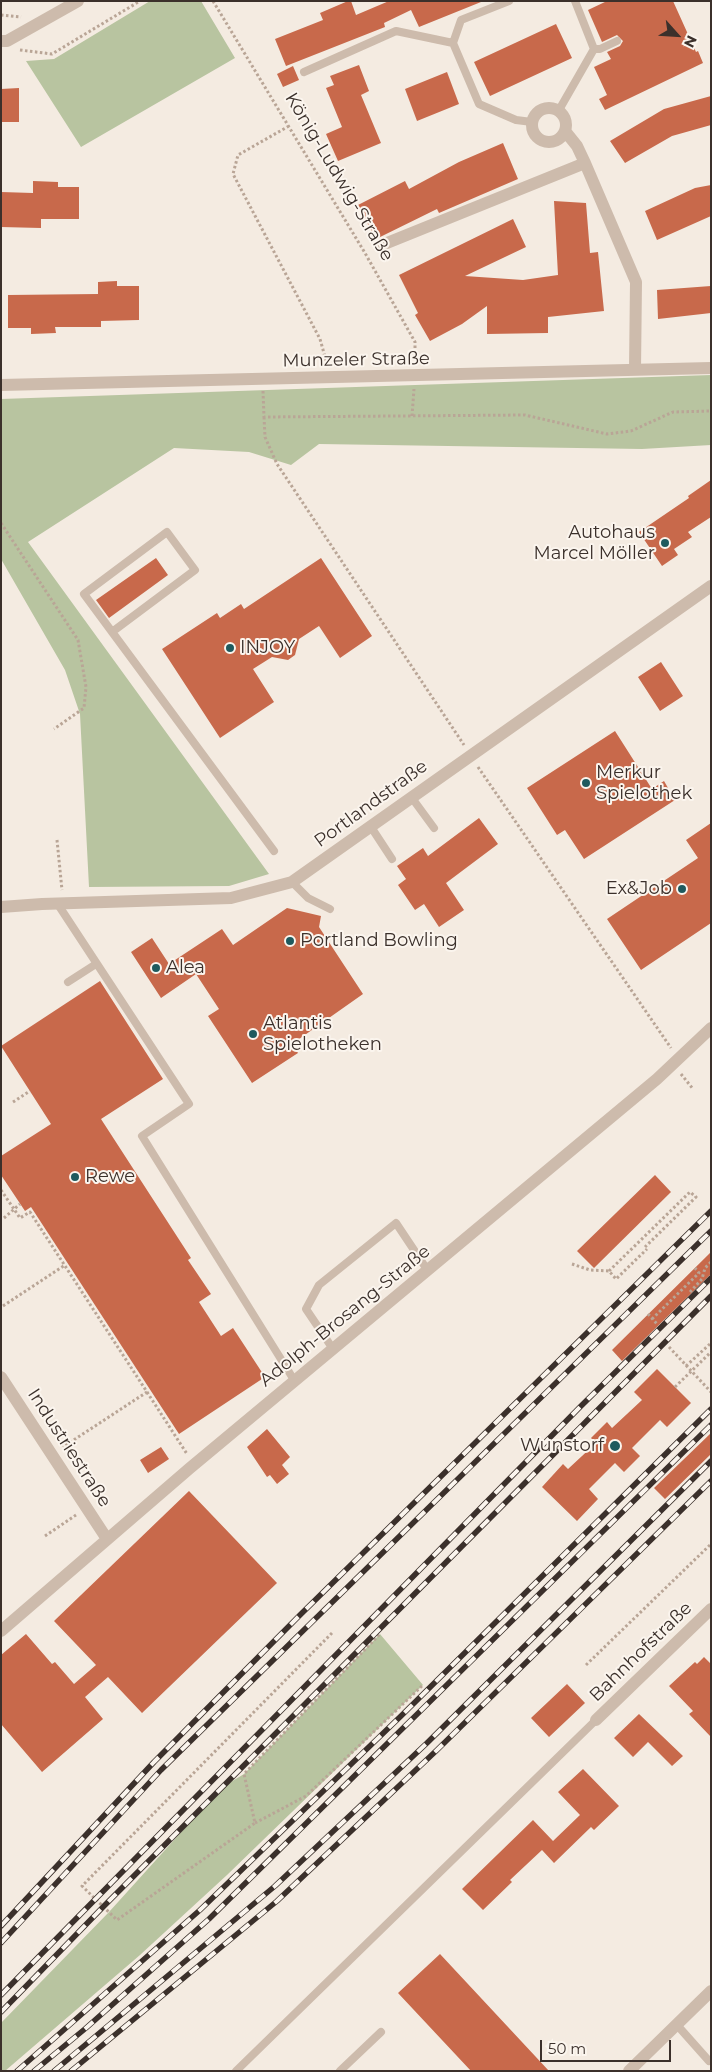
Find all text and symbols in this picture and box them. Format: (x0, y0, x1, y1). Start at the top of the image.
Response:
north arrow (652, 10, 702, 60)
text: N (680, 33, 701, 51)
street label: König-Ludwig-Straße (280, 89, 398, 265)
street label: Munzeler Straße (282, 348, 430, 372)
place label: Autohaus Marcel Möller (534, 522, 655, 564)
marker: Autohaus Marcel Möller (659, 537, 671, 549)
place label: INJOY (240, 637, 295, 659)
marker: INJOY (224, 642, 236, 654)
street label: Portlandstraße (310, 756, 432, 852)
place label: Merkur Spielothek (596, 762, 692, 804)
marker: Merkur Spielothek (580, 777, 592, 789)
place label: Ex&Job (606, 878, 672, 900)
marker: Ex&Job (676, 883, 688, 895)
place label: Portland Bowling (300, 930, 458, 952)
marker: Portland Bowling (284, 935, 296, 947)
place label: Alea (166, 957, 205, 979)
marker: Alea (150, 962, 162, 974)
place label: Atlantis Spielotheken (263, 1013, 382, 1056)
marker: Atlantis Spielotheken (247, 1028, 259, 1040)
place label: Rewe (85, 1166, 135, 1188)
marker: Rewe (69, 1171, 81, 1183)
street label: Adolph-Brosang-Straße (255, 1241, 435, 1391)
street label: Industriestraße (23, 1385, 115, 1511)
place label: Wunstorf (520, 1435, 604, 1457)
marker: Wunstorf (608, 1439, 622, 1453)
street label: Bahnhofstraße (585, 1598, 697, 1706)
scale bar (542, 2030, 673, 2062)
text: 50 m (548, 2039, 586, 2058)

